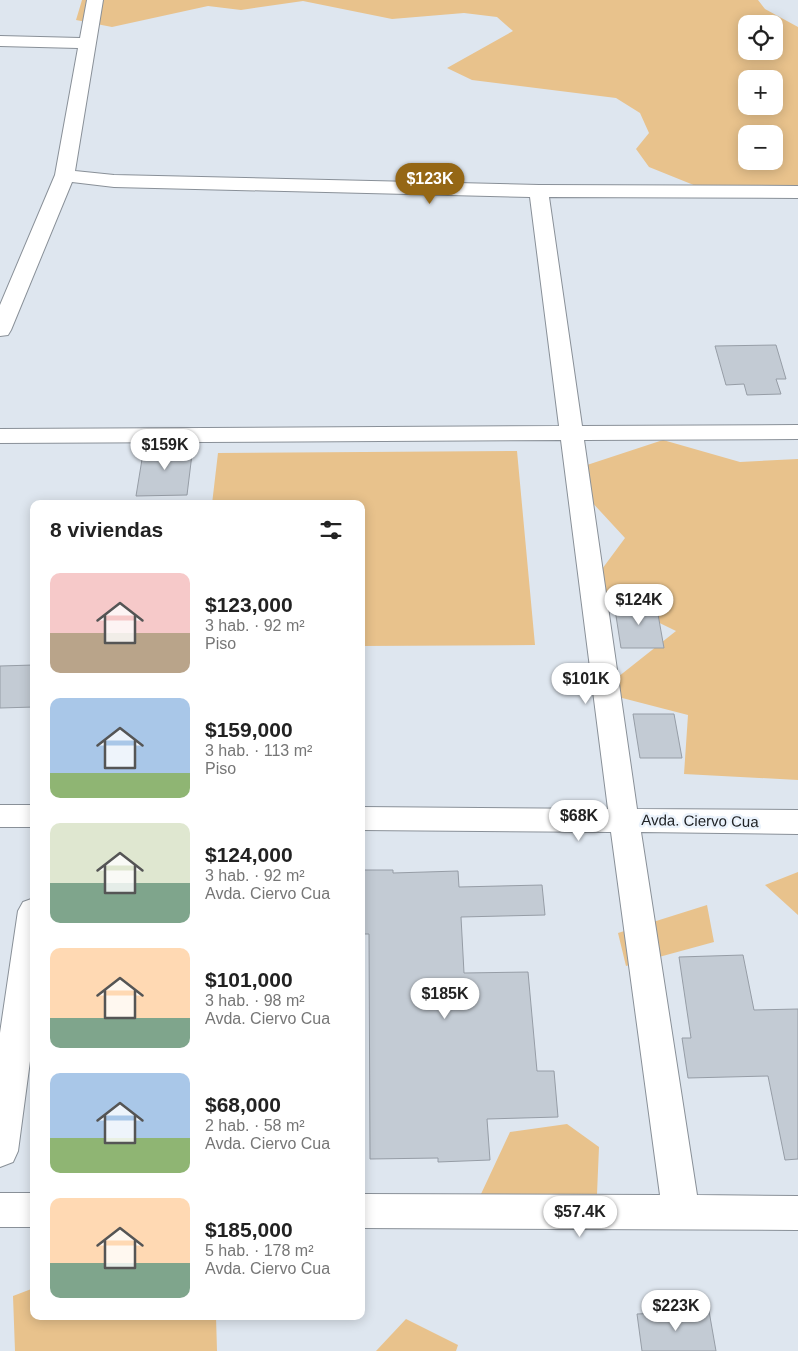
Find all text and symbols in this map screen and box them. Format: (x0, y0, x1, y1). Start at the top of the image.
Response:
map controls (738, 15, 783, 170)
button: locate (738, 15, 783, 60)
button: + (738, 70, 783, 115)
button: − (738, 125, 783, 170)
pin: $123K (395, 162, 465, 205)
text: $123K (406, 170, 454, 187)
pin: $159K (130, 428, 200, 471)
text: $159K (141, 436, 189, 453)
icon: filters (317, 516, 345, 544)
text: 8 viviendas (50, 518, 163, 541)
pin: $124K (604, 584, 674, 626)
text: $124K (615, 591, 663, 608)
icon: home (90, 593, 150, 653)
text: $123,000 (205, 593, 293, 616)
text: 3 hab. · 92 m² (205, 617, 305, 634)
text: Piso (205, 635, 236, 652)
pin: $101K (551, 662, 621, 705)
text: $101K (562, 670, 610, 687)
icon: home (90, 718, 150, 778)
text: $159,000 (205, 718, 293, 741)
text: 3 hab. · 113 m² (205, 742, 312, 759)
text: Piso (205, 760, 236, 777)
pin: $68K (549, 800, 609, 842)
text: $68K (560, 807, 598, 824)
street label: Avda. Ciervo Cua (641, 811, 759, 830)
icon: home (90, 843, 150, 903)
text: $124,000 (205, 843, 293, 866)
text: 3 hab. · 92 m² (205, 867, 305, 884)
text: Avda. Ciervo Cua (205, 885, 330, 902)
icon: home (90, 968, 150, 1028)
text: $101,000 (205, 968, 293, 991)
pin: $185K (410, 978, 480, 1020)
text: $185K (421, 985, 469, 1002)
text: 3 hab. · 98 m² (205, 992, 305, 1009)
text: Avda. Ciervo Cua (205, 1010, 330, 1027)
icon: home (90, 1093, 150, 1153)
text: $68,000 (205, 1093, 281, 1116)
text: 2 hab. · 58 m² (205, 1117, 305, 1134)
text: Avda. Ciervo Cua (205, 1135, 330, 1152)
pin: $57.4K (539, 1196, 621, 1238)
text: $57.4K (554, 1203, 606, 1220)
icon: home (90, 1218, 150, 1278)
text: $185,000 (205, 1218, 293, 1241)
text: 5 hab. · 178 m² (205, 1242, 314, 1259)
text: Avda. Ciervo Cua (205, 1260, 330, 1277)
pin: $223K (641, 1290, 711, 1332)
text: $223K (652, 1297, 700, 1314)

